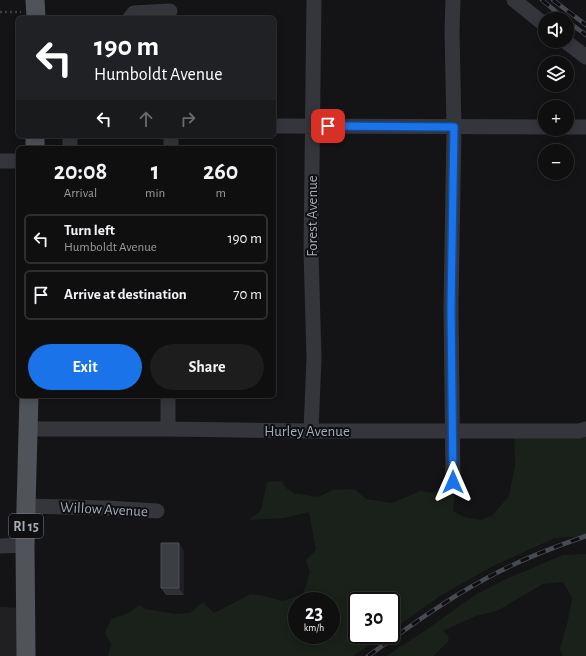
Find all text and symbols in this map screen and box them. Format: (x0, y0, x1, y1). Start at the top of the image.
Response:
map controls (538, 12, 574, 180)
button: sound (538, 12, 574, 48)
icon: left (28, 32, 80, 84)
text: 190 m (94, 33, 159, 61)
button: layers (538, 56, 574, 92)
text: Humboldt Avenue (94, 66, 223, 84)
button: + (538, 100, 574, 136)
icon: left (93, 108, 115, 130)
icon: ahead (135, 108, 157, 130)
icon: right (177, 108, 199, 130)
pin (311, 109, 345, 143)
icon: arrive (317, 115, 339, 137)
button: − (538, 144, 574, 180)
text: 20:08 (54, 160, 107, 184)
text: 1 (151, 160, 159, 184)
text: 260 (203, 160, 238, 184)
street label: Forest Avenue (305, 175, 320, 257)
text: Arrival (64, 187, 97, 200)
text: min (145, 187, 165, 200)
text: m (215, 187, 226, 200)
text: Turn left (64, 223, 115, 238)
icon: left (30, 228, 52, 250)
text: 190 m (227, 231, 262, 246)
text: Humboldt Avenue (64, 241, 157, 254)
icon: arrive (30, 284, 52, 306)
text: Arrive at destination (64, 287, 187, 302)
text: 70 m (233, 287, 262, 302)
button: Exit (28, 344, 142, 390)
button: Share (150, 344, 264, 390)
street label: Hurley Avenue (264, 424, 350, 439)
position arrow (432, 461, 474, 503)
street label: Willow Avenue (60, 500, 148, 519)
road number: RI 15 (9, 514, 43, 538)
speed limit sign: 30 (348, 592, 400, 644)
text: 23 (305, 603, 323, 623)
text: km/h (304, 623, 324, 633)

